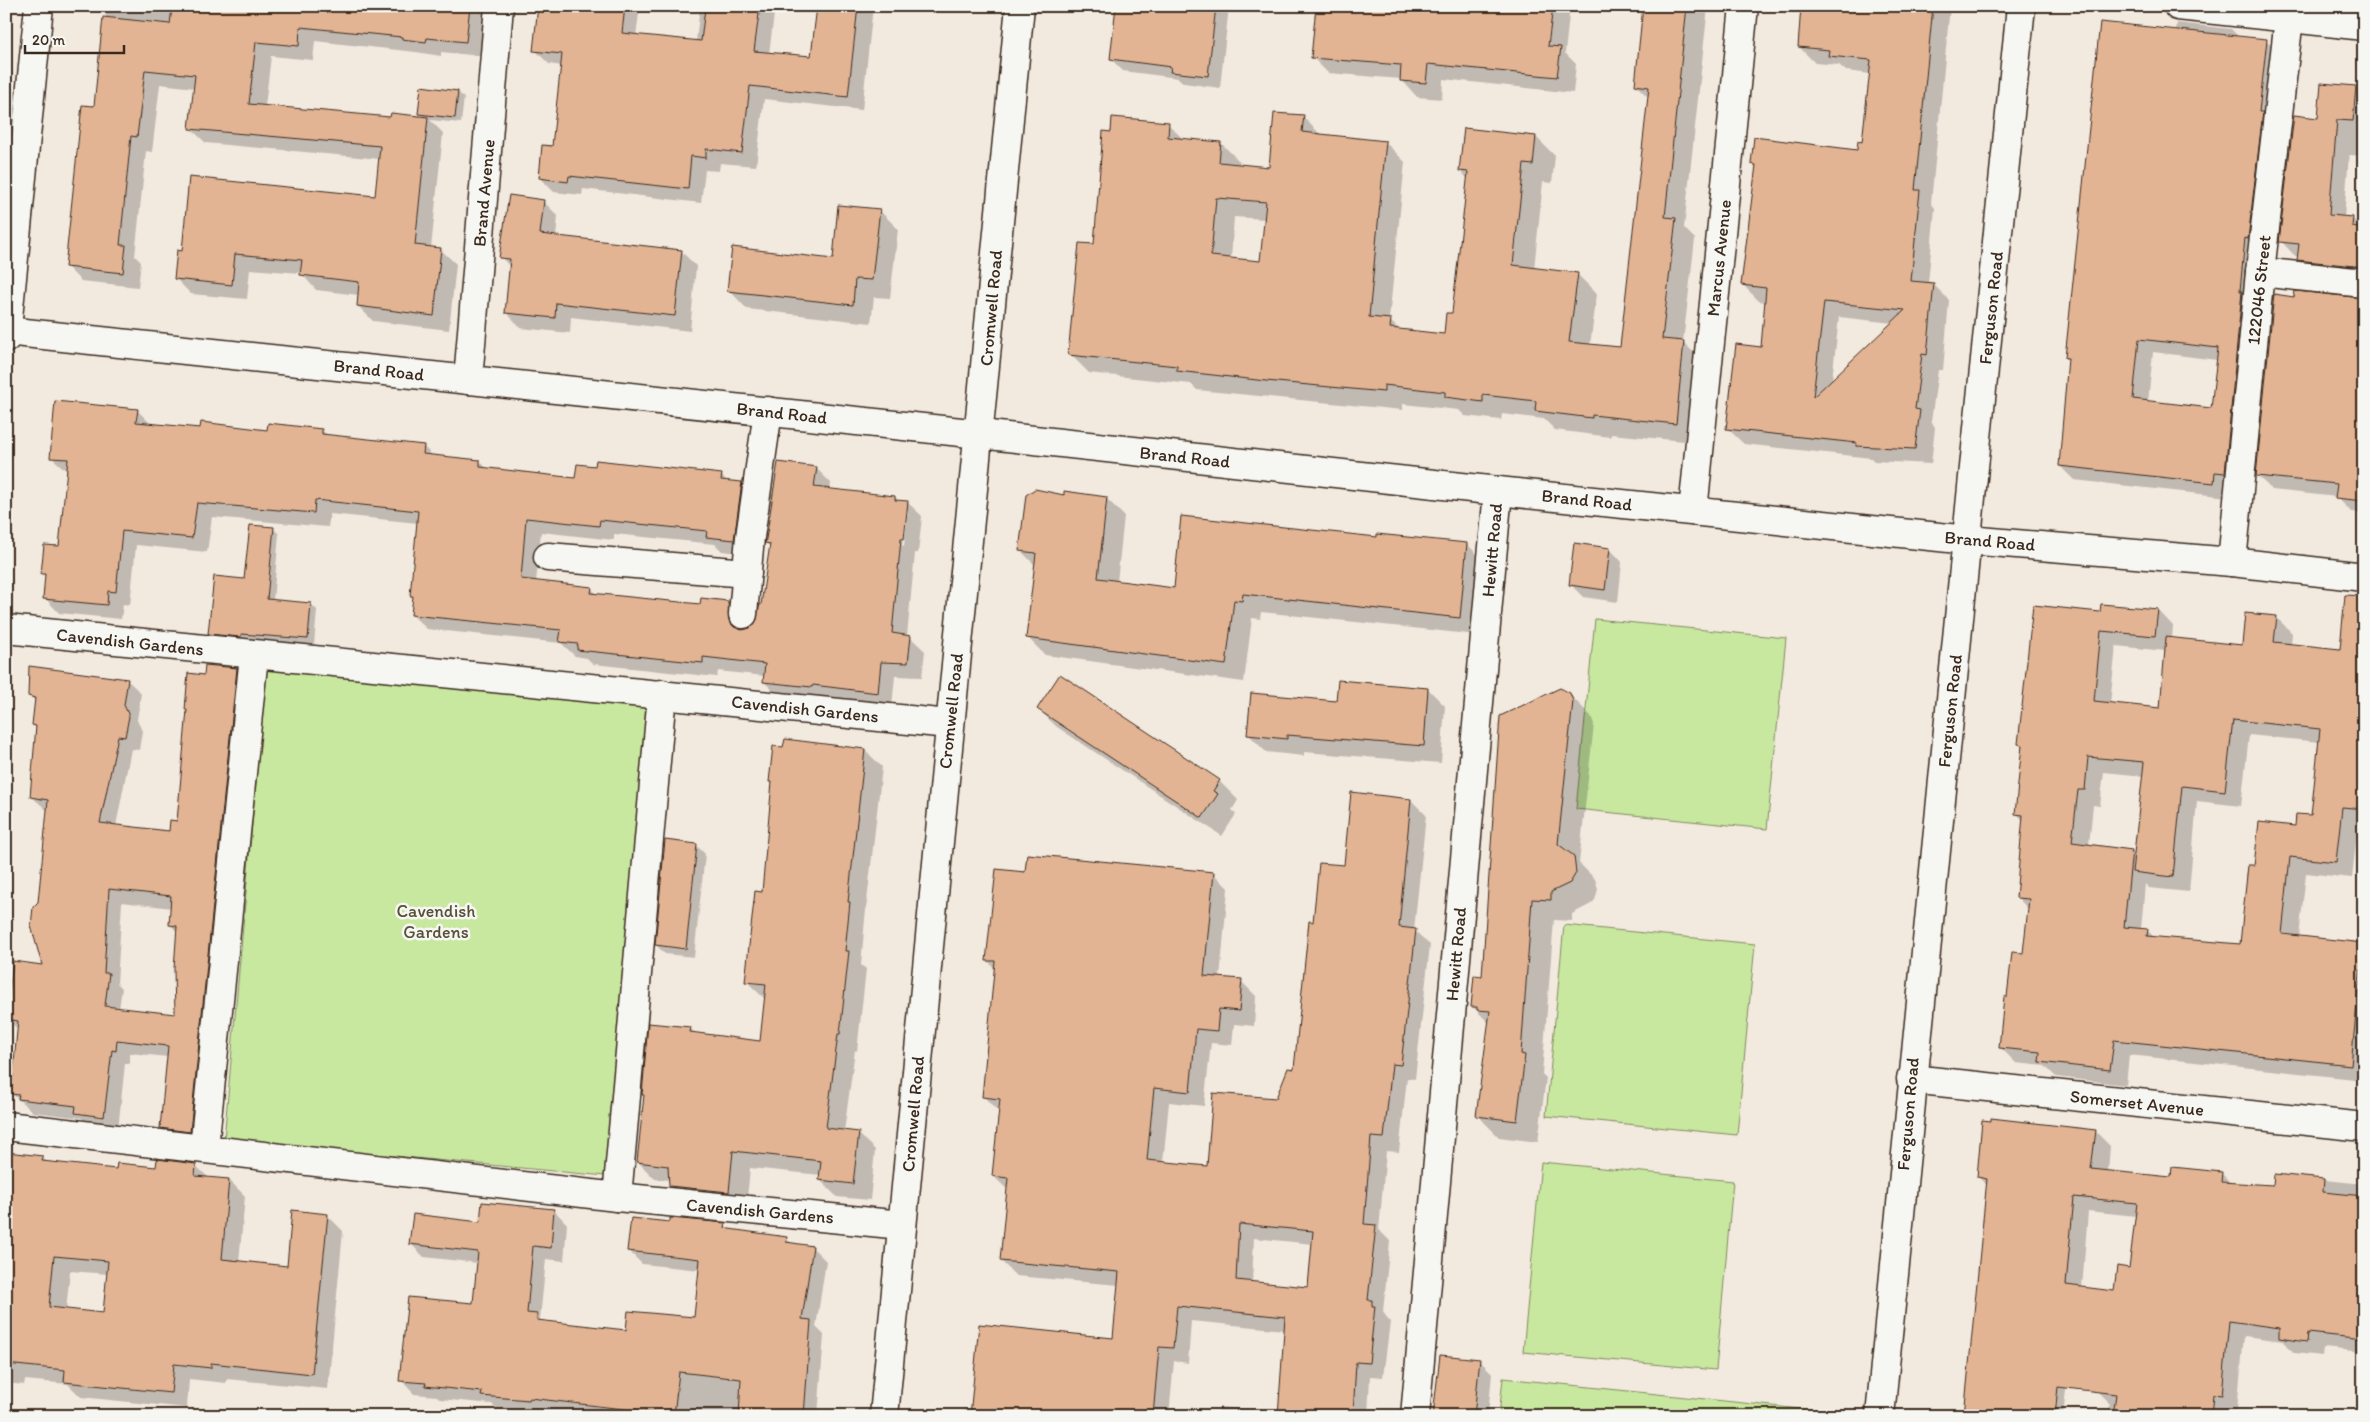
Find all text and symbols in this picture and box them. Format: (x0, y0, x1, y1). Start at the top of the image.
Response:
scale bar (25, 22, 124, 54)
text: 20 m (32, 31, 66, 49)
street label: Brand Avenue (468, 138, 500, 248)
street label: Marcus Avenue (1702, 199, 1736, 317)
street label: 122046 Street (2242, 234, 2276, 346)
street label: Cromwell Road (975, 249, 1007, 367)
street label: Ferguson Road (1974, 250, 2008, 365)
street label: Brand Road (333, 354, 426, 386)
street label: Brand Road (736, 397, 829, 429)
street label: Brand Road (1139, 441, 1232, 473)
street label: Brand Road (1541, 484, 1634, 516)
street label: Hewitt Road (1477, 502, 1507, 598)
street label: Brand Road (1944, 526, 2036, 556)
street label: Cavendish Gardens (55, 623, 205, 661)
street label: Cromwell Road (934, 652, 968, 770)
street label: Ferguson Road (1933, 653, 1967, 768)
street label: Cavendish Gardens (730, 690, 880, 728)
park label: Cavendish Gardens (397, 900, 475, 943)
street label: Hewitt Road (1441, 906, 1471, 1002)
street label: Cromwell Road (897, 1055, 929, 1173)
street label: Ferguson Road (1892, 1056, 1924, 1171)
street label: Somerset Avenue (2069, 1085, 2205, 1121)
street label: Cavendish Gardens (685, 1194, 835, 1228)

